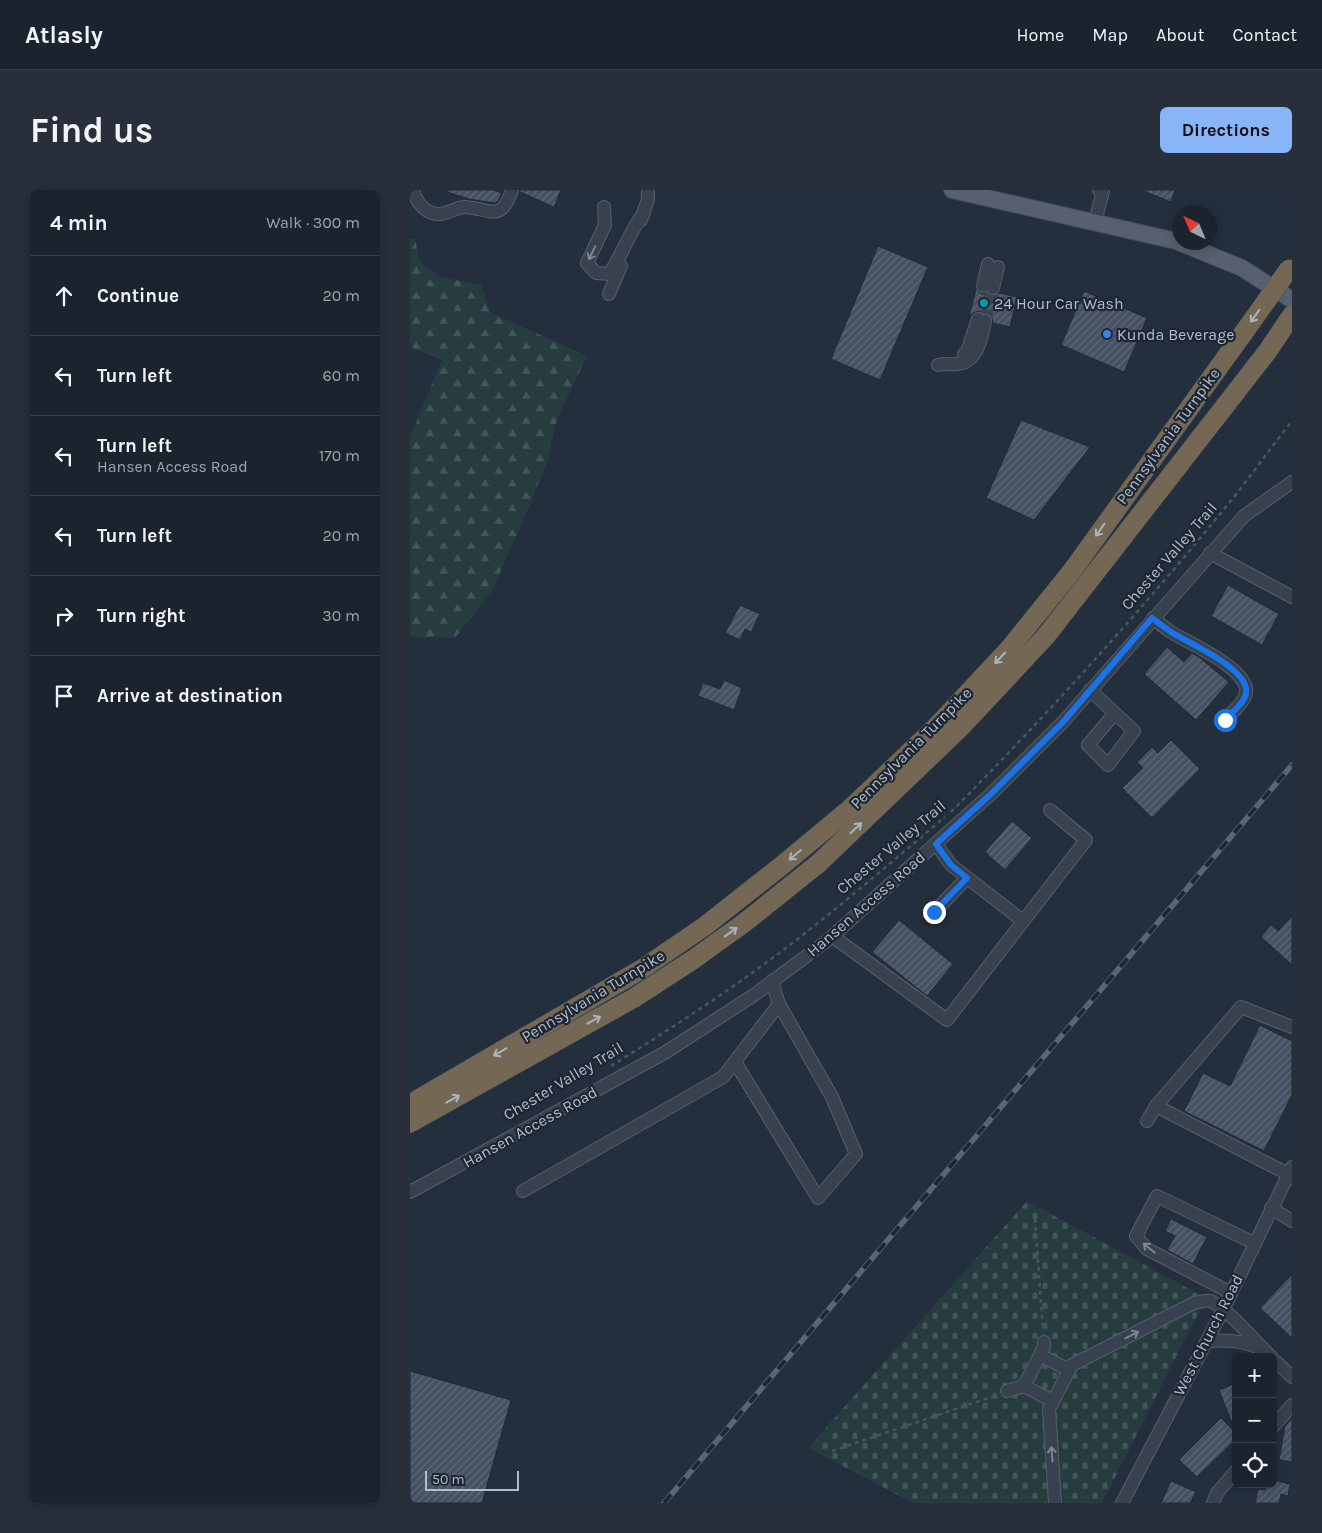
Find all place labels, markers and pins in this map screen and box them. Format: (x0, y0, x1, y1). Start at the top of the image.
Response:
place label: 24 Hour Car Wash (994, 294, 1124, 313)
marker: 24 Hour Car Wash (978, 297, 990, 309)
place label: Kunda Beverage (1117, 325, 1234, 344)
marker: Kunda Beverage (1101, 328, 1113, 340)

